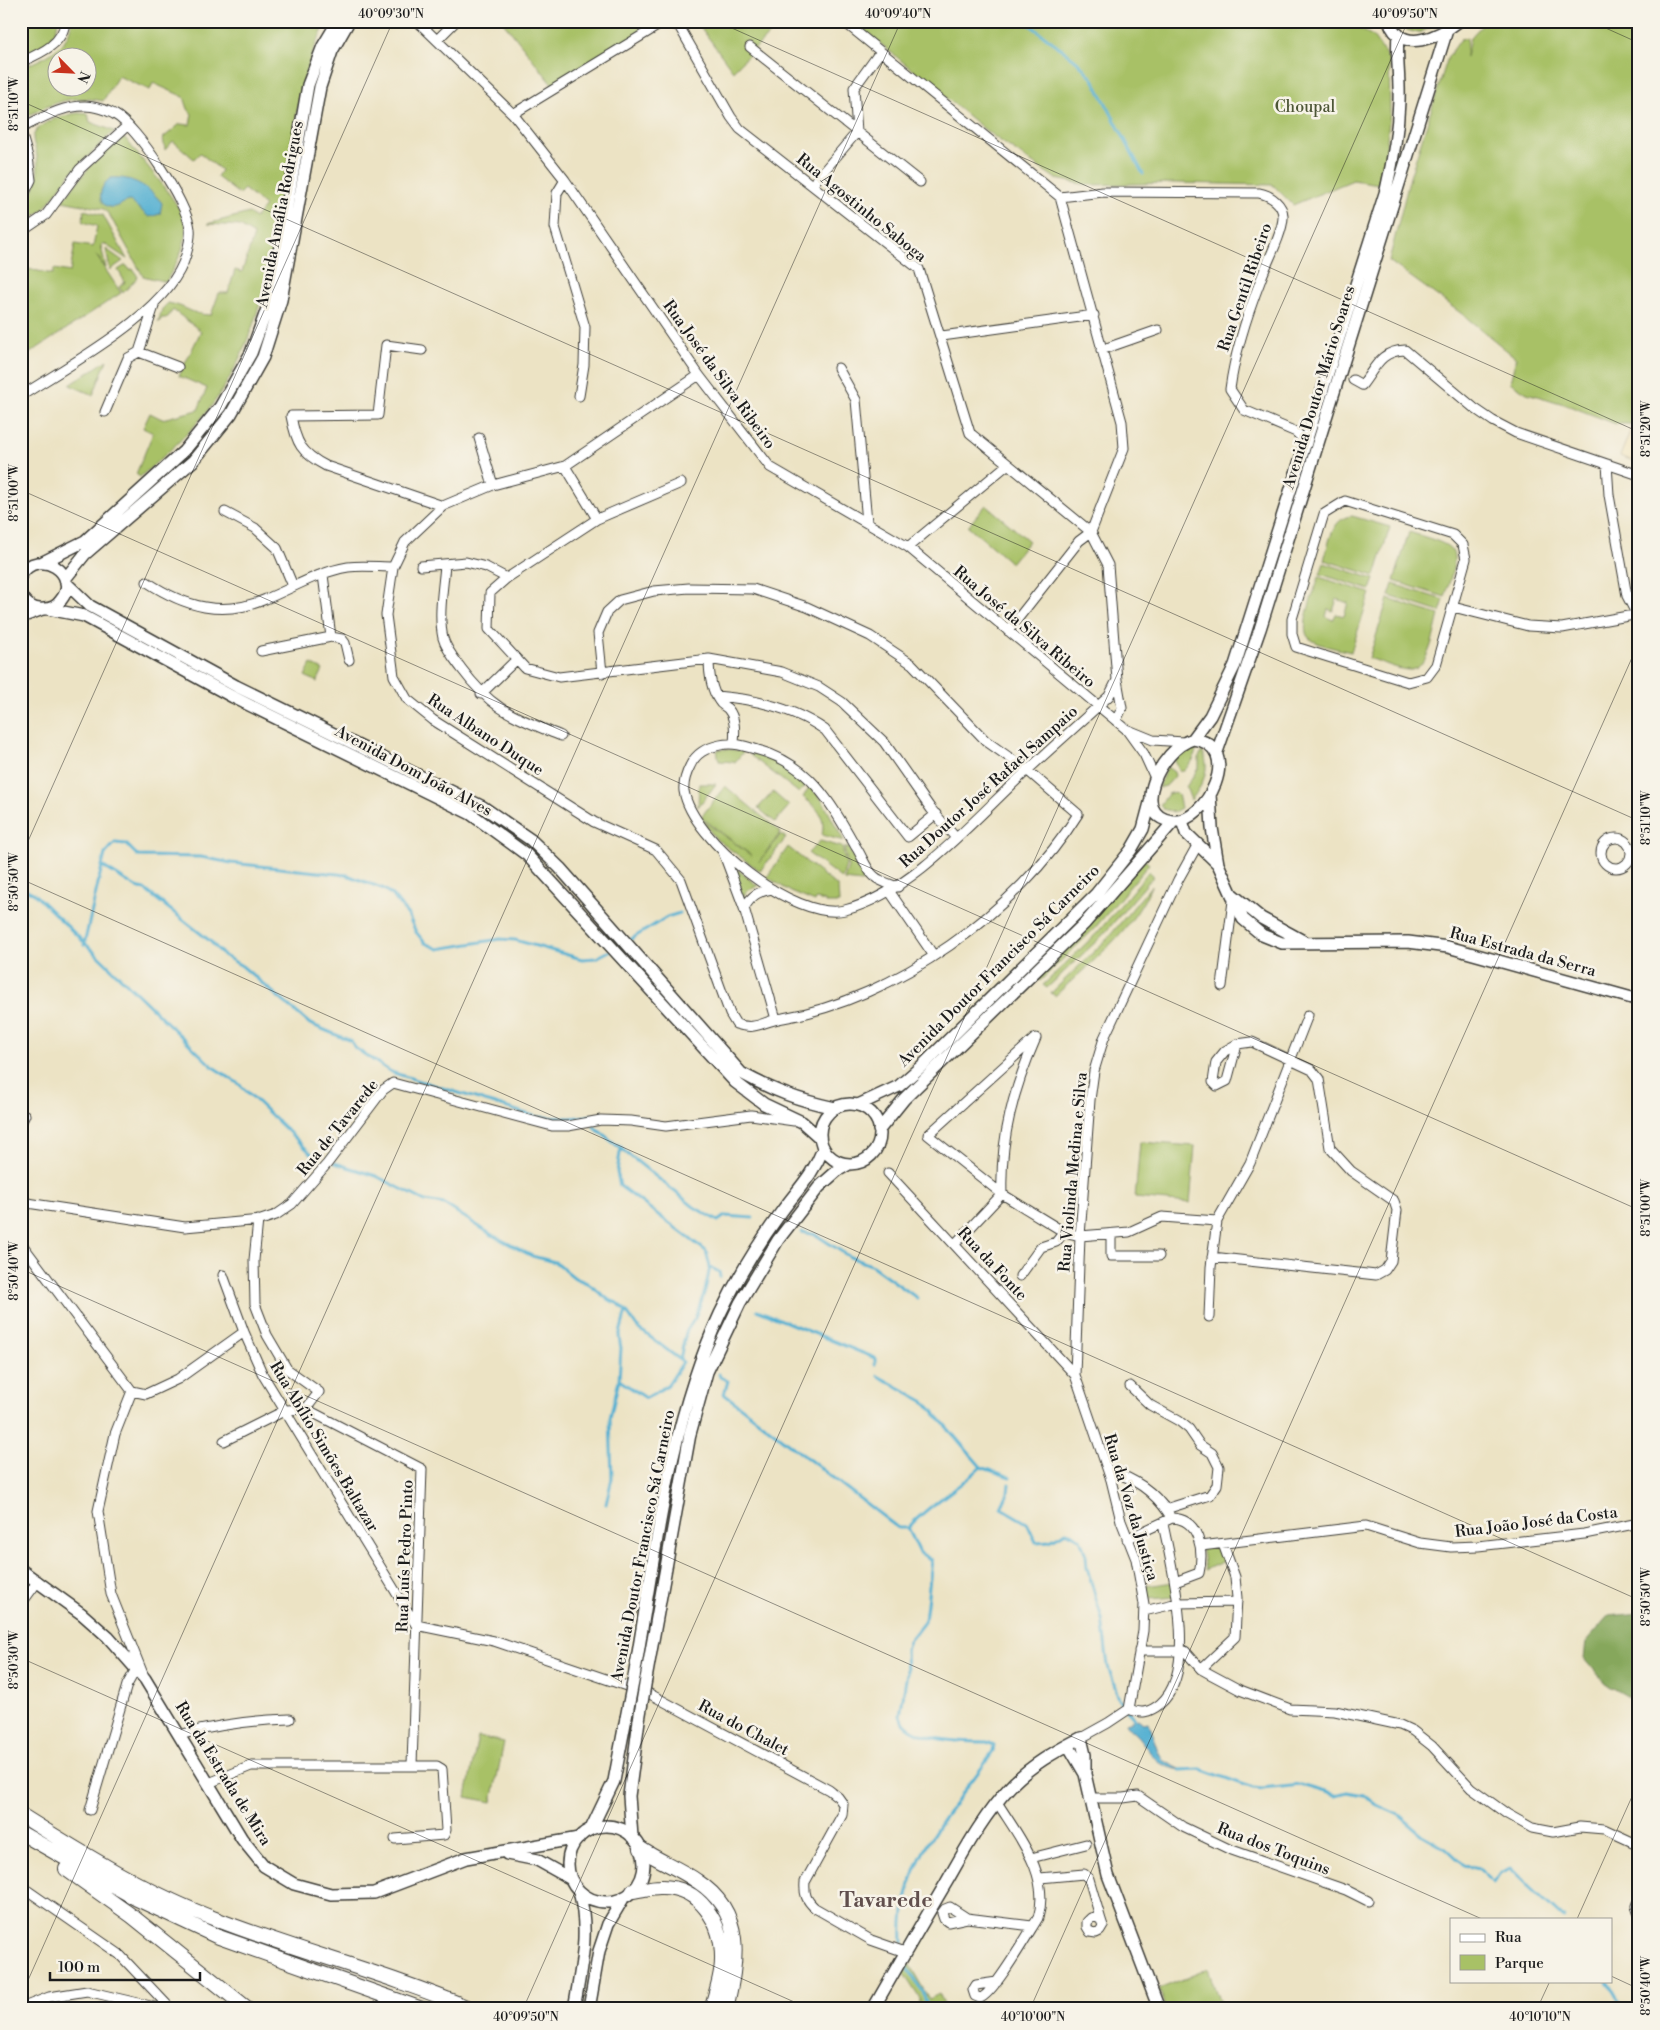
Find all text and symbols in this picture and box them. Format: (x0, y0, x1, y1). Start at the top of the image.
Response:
text: 40°09'30"N (358, 7, 424, 22)
text: 40°09'40"N (865, 7, 931, 22)
text: 40°09'50"N (1372, 7, 1438, 22)
north arrow (48, 48, 98, 98)
text: N (72, 68, 93, 86)
text: 8°51'10"W (7, 76, 22, 131)
park label: Choupal (1275, 97, 1336, 117)
street label: Avenida Amália Rodrigues (252, 119, 308, 310)
street label: Rua Agostinho Saboga (792, 149, 931, 267)
street label: Rua Gentil Ribeiro (1214, 220, 1276, 354)
street label: Avenida Doutor Mário Soares (1278, 283, 1359, 492)
street label: Rua José da Silva Ribeiro (658, 296, 780, 453)
text: 8°51'20"W (1639, 400, 1654, 457)
text: 8°51'00"W (7, 463, 22, 522)
street label: Rua José da Silva Ribeiro (949, 561, 1100, 692)
street label: Rua Albano Duque (423, 690, 547, 780)
street label: Rua Doutor José Rafael Sampaio (895, 701, 1082, 872)
street label: Avenida Dom João Alves (331, 721, 495, 821)
text: 8°51'10"W (1639, 790, 1654, 845)
text: 8°50'50"W (7, 851, 22, 912)
street label: Avenida Doutor Francisco Sá Carneiro (893, 861, 1104, 1072)
street label: Rua Estrada da Serra (1447, 923, 1599, 981)
street label: Rua Violinda Medina e Silva (1054, 1070, 1092, 1273)
street label: Rua de Tavarede (293, 1075, 383, 1180)
text: 8°51'00"W (1639, 1178, 1654, 1237)
street label: Rua da Fonte (953, 1223, 1031, 1305)
text: 8°50'40"W (7, 1240, 22, 1301)
street label: Rua Abílio Simões Baltazar (265, 1358, 383, 1536)
street label: Avenida Doutor Francisco Sá Carneiro (606, 1408, 679, 1685)
street label: Rua da Voz da Justiça (1099, 1431, 1163, 1584)
street label: Rua Luís Pedro Pinto (392, 1479, 418, 1633)
street label: Rua João José da Costa (1454, 1502, 1619, 1542)
text: 8°50'50"W (1639, 1566, 1654, 1627)
text: 8°50'30"W (7, 1629, 22, 1690)
street label: Rua do Chalet (695, 1696, 793, 1760)
street label: Rua da Estrada de Mira (171, 1698, 276, 1850)
street label: Rua dos Toquins (1214, 1818, 1333, 1880)
district label: Tavarede (839, 1888, 933, 1914)
legend (1450, 1918, 1612, 1982)
text: Rua (1495, 1928, 1522, 1947)
scale bar (50, 1950, 200, 1982)
text: Parque (1495, 1954, 1544, 1973)
text: 8°50'40"W (1639, 1955, 1654, 2016)
text: 100 m (58, 1958, 100, 1977)
text: 40°09'50"N (493, 2010, 559, 2025)
text: 40°10'00"N (1001, 2010, 1065, 2025)
text: 40°10'10"N (1509, 2010, 1571, 2025)

